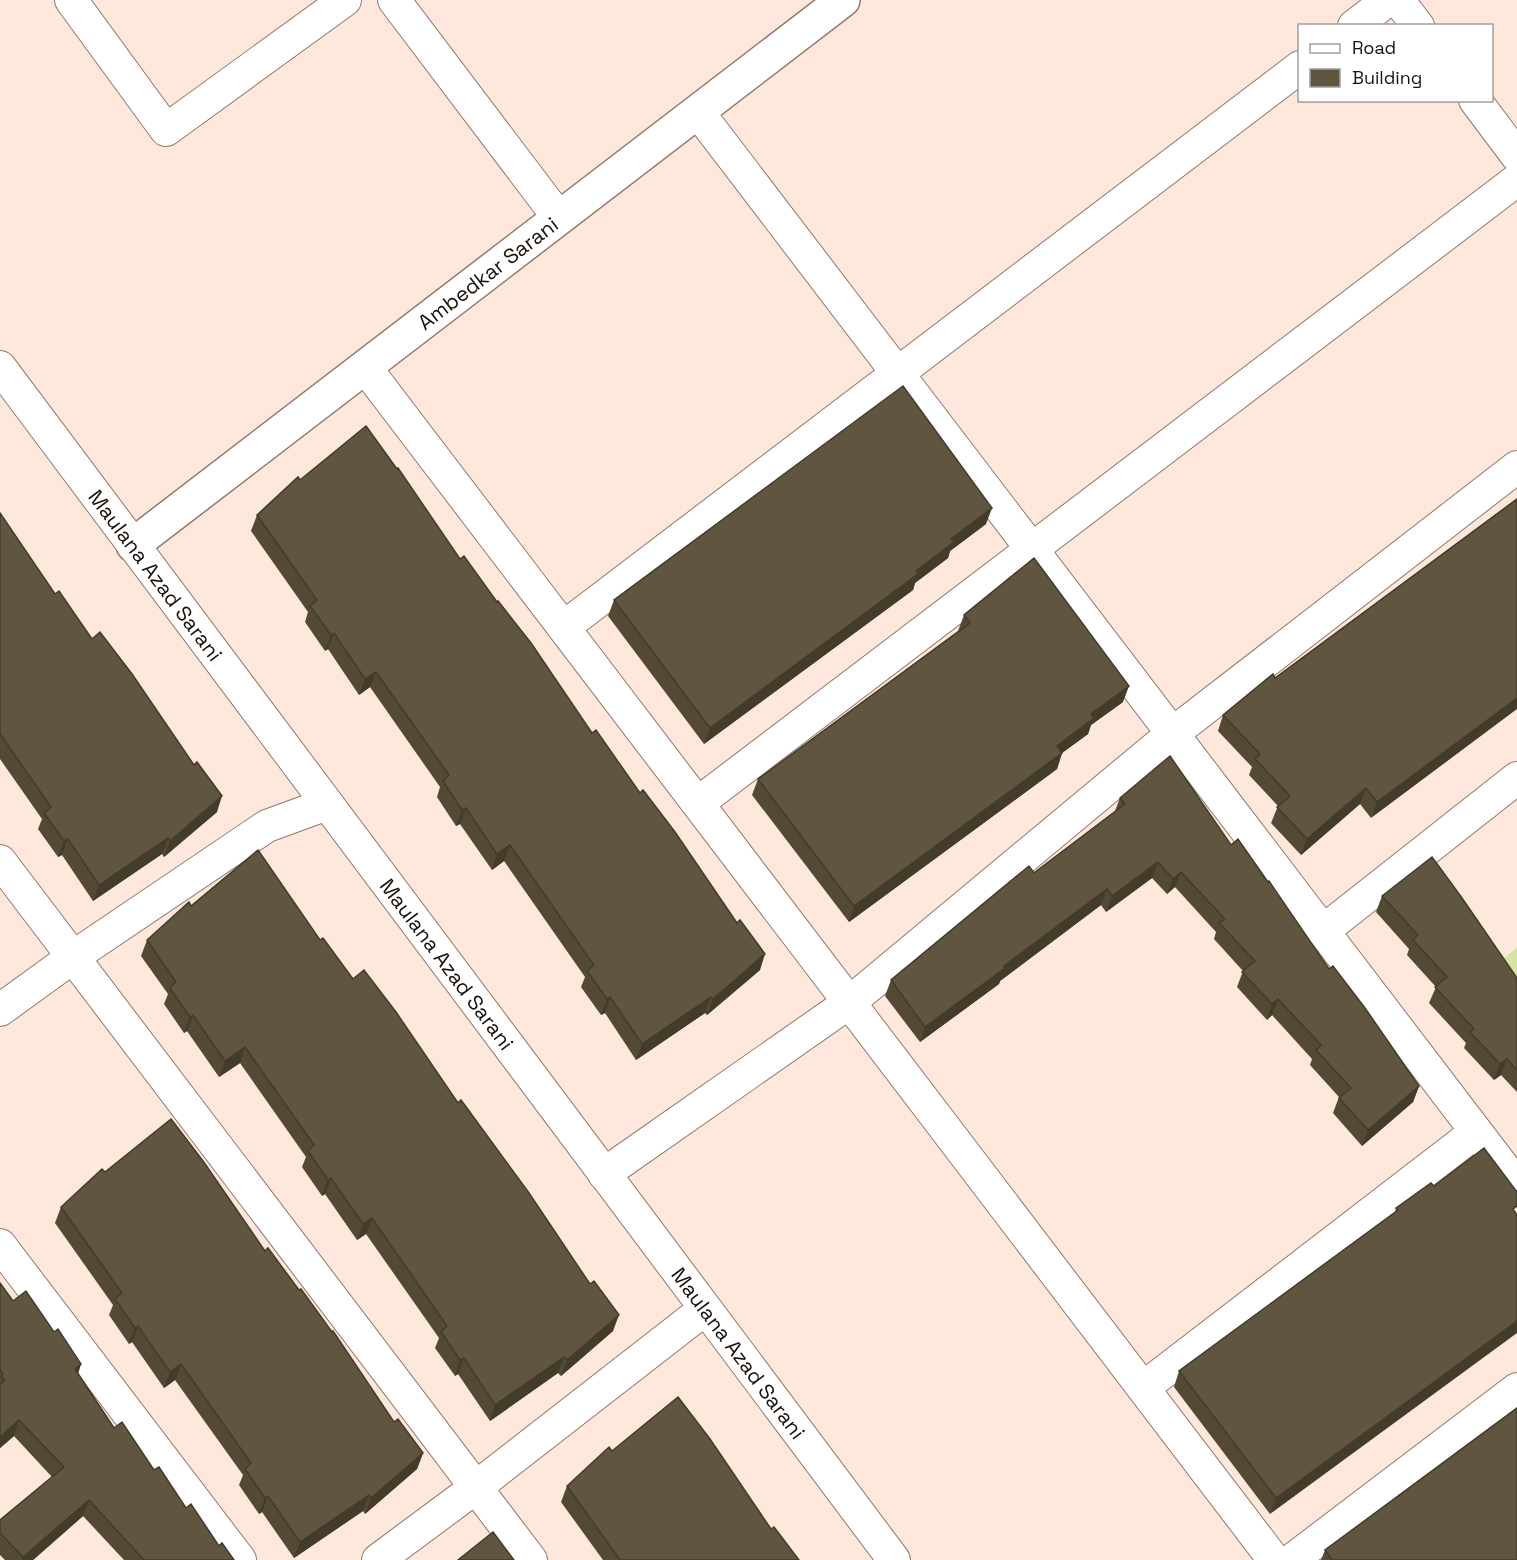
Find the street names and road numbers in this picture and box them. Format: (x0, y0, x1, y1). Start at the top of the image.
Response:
street label: Ambedkar Sarani (412, 210, 563, 335)
street label: Maulana Azad Sarani (83, 484, 229, 666)
street label: Maulana Azad Sarani (374, 873, 520, 1055)
street label: Maulana Azad Sarani (666, 1262, 812, 1444)

